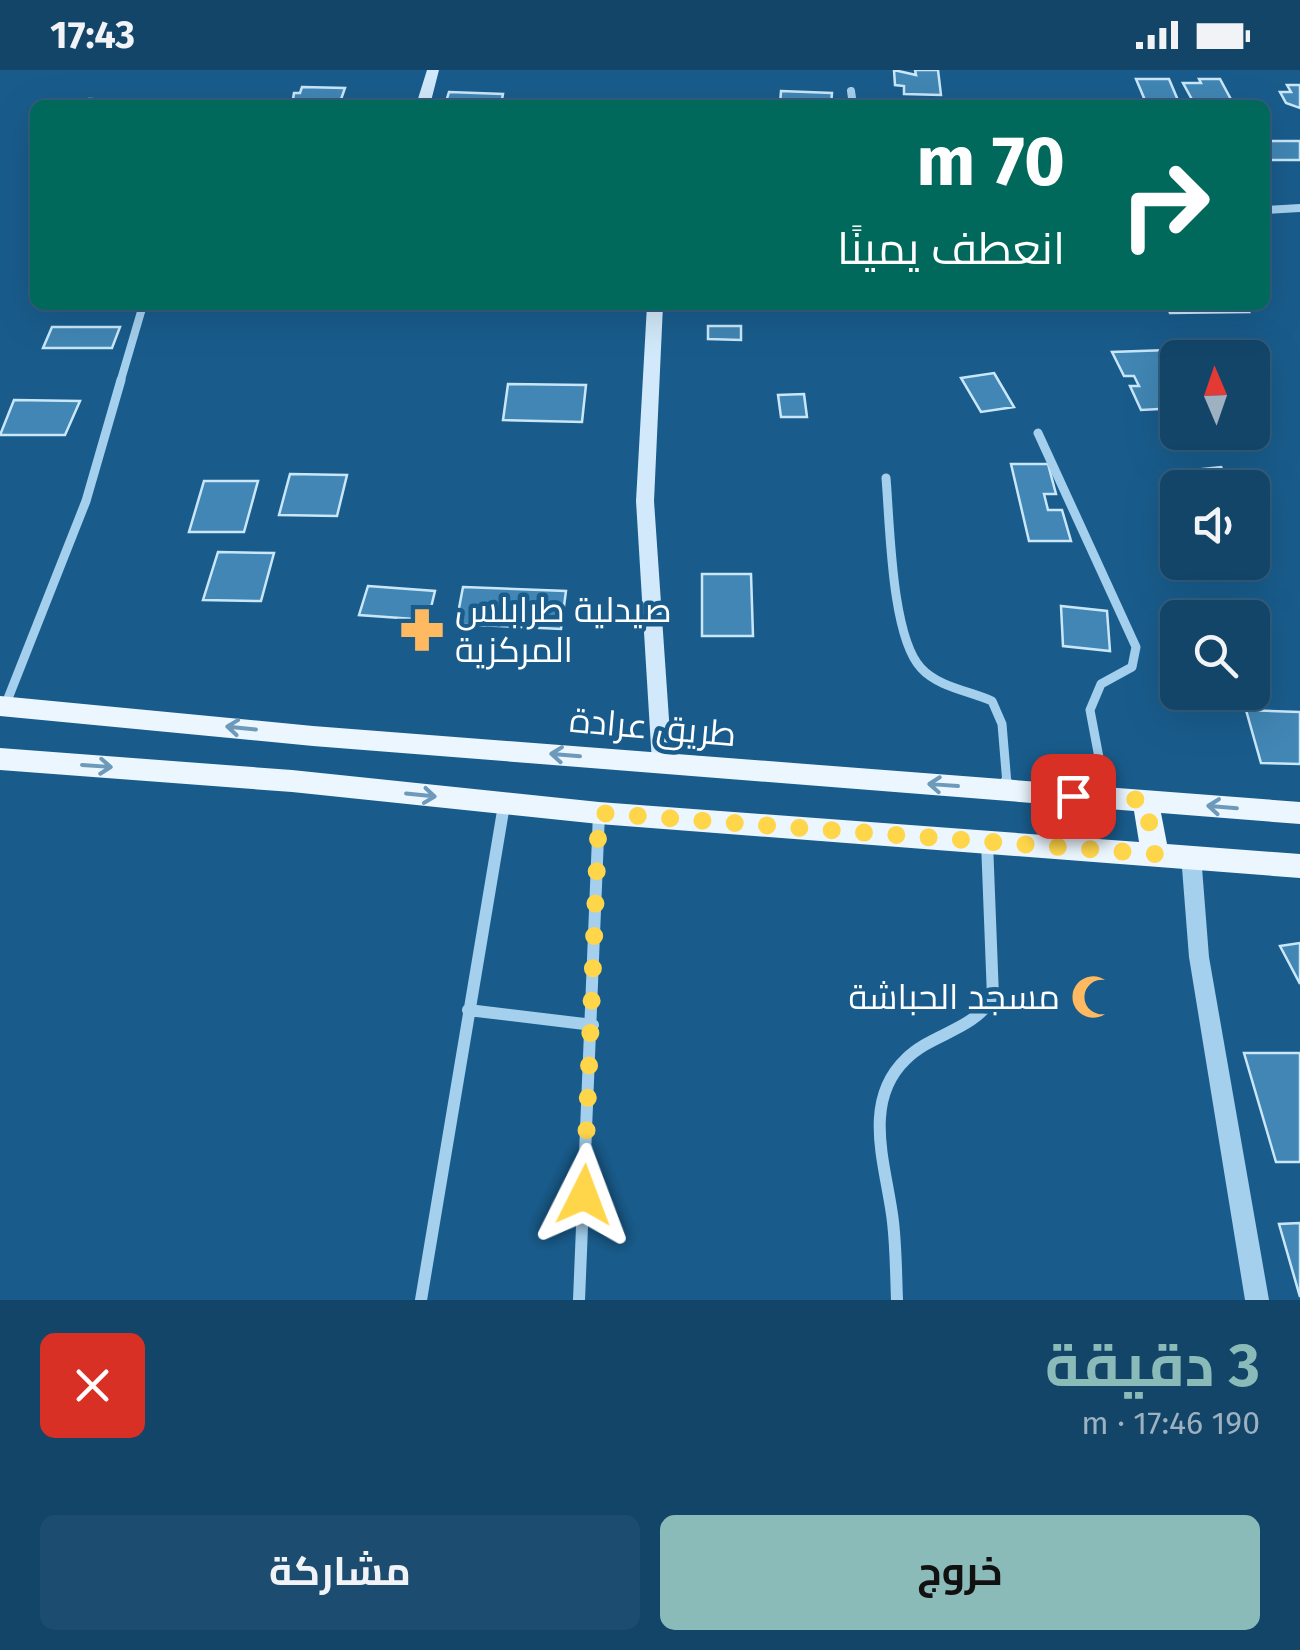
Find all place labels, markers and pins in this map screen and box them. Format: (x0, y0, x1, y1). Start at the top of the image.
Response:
place label: صيدلية طرابلس المركزية (455, 589, 672, 671)
pharmacy icon: صيدلية طرابلس المركزية (398, 606, 446, 654)
pin (1031, 754, 1116, 839)
mosque icon: مسجد الحباشة (1069, 973, 1117, 1021)
place label: مسجد الحباشة (848, 976, 1060, 1018)

